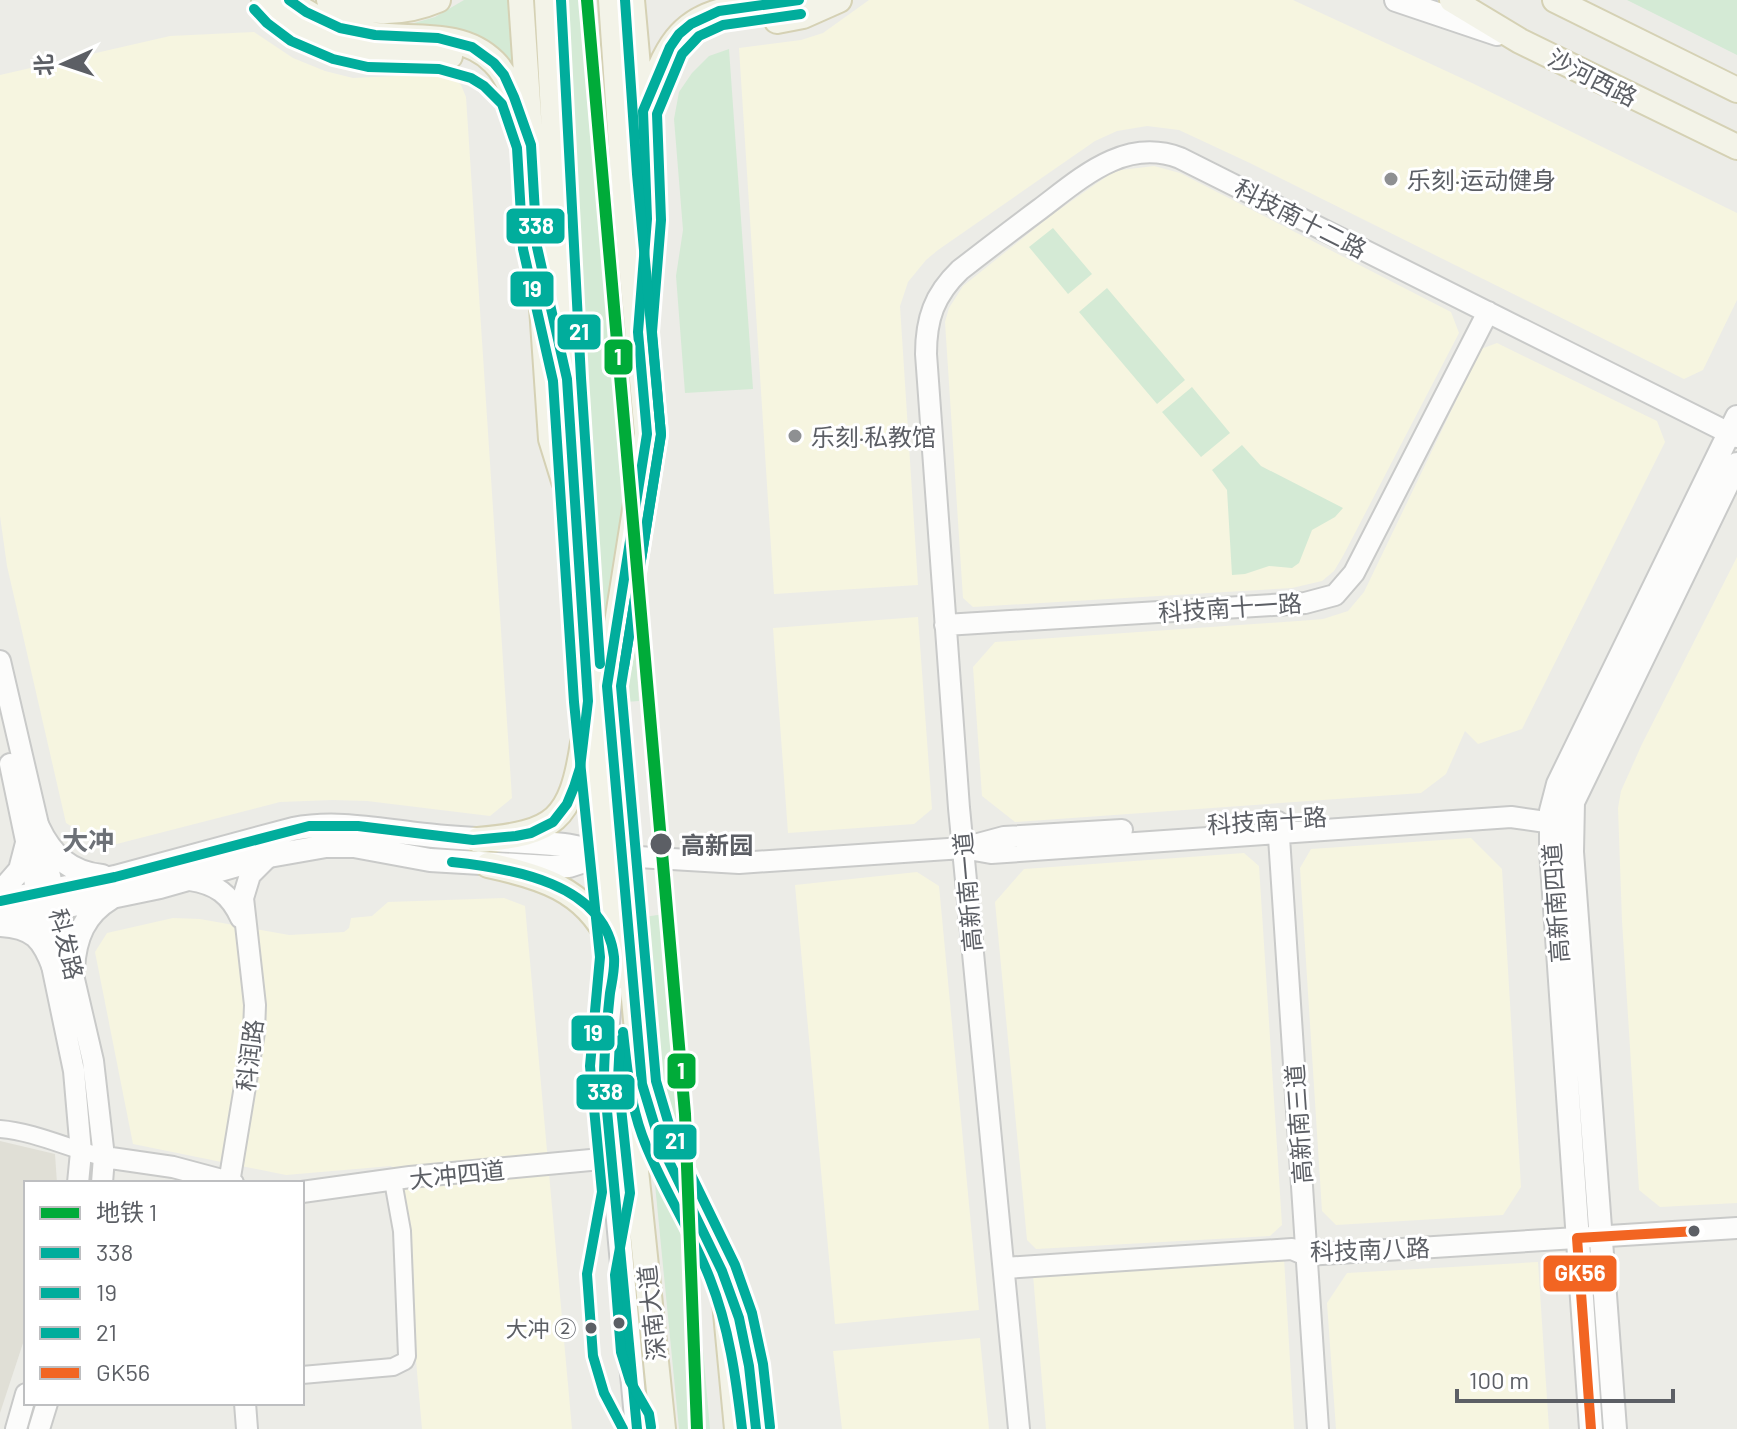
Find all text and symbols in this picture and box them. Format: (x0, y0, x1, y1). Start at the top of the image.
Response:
north arrow (24, 24, 104, 104)
street label: 沙河西路 (1544, 42, 1642, 112)
text: 北 (29, 53, 57, 77)
place label: 乐刻·运动健身 (1407, 165, 1556, 194)
marker: 乐刻·运动健身 (1382, 170, 1400, 188)
street label: 科技南十二路 (1230, 172, 1372, 264)
line badge: 338 (505, 207, 566, 245)
text: 338 (518, 212, 554, 238)
line badge: 19 (509, 270, 555, 308)
text: 19 (522, 275, 542, 301)
line badge: 21 (556, 313, 602, 351)
text: 21 (569, 318, 589, 344)
line badge: 1 (603, 338, 634, 376)
text: 1 (614, 343, 622, 369)
place label: 乐刻·私教馆 (811, 422, 936, 451)
marker: 乐刻·私教馆 (786, 427, 804, 445)
street label: 科技南十一路 (1157, 588, 1303, 626)
street label: 科技南十路 (1206, 801, 1328, 839)
district label: 大冲 (62, 824, 114, 855)
place label: 高新园 (681, 830, 753, 859)
marker: 高新园 (648, 831, 674, 857)
street label: 高新南一道 (947, 831, 987, 953)
street label: 高新南四道 (1536, 842, 1574, 964)
street label: 科发路 (44, 906, 90, 982)
line badge: 19 (570, 1014, 616, 1052)
street label: 科润路 (230, 1018, 268, 1092)
text: 19 (583, 1019, 603, 1045)
line badge: 1 (666, 1052, 697, 1090)
text: 1 (677, 1057, 685, 1083)
street label: 高新南三道 (1279, 1063, 1317, 1185)
line badge: 338 (575, 1073, 636, 1111)
text: 338 (587, 1078, 623, 1104)
line badge: 21 (652, 1123, 698, 1161)
text: 21 (665, 1127, 685, 1153)
street label: 大冲四道 (408, 1155, 506, 1193)
legend (24, 1181, 304, 1405)
text: 地铁 1 (96, 1197, 157, 1226)
unlabelled marker (1686, 1223, 1702, 1239)
street label: 科技南八路 (1310, 1232, 1430, 1266)
text: 338 (96, 1237, 133, 1266)
line badge: GK56 (1542, 1254, 1618, 1293)
text: GK56 (1555, 1259, 1606, 1285)
street label: 深南大道 (632, 1264, 670, 1362)
text: 19 (96, 1277, 117, 1306)
place label: 大冲 ② (506, 1315, 576, 1341)
unlabelled marker (611, 1315, 627, 1331)
text: 21 (96, 1317, 117, 1346)
marker: 大冲 ② (583, 1320, 599, 1336)
scale bar (1457, 1353, 1673, 1403)
text: GK56 (96, 1357, 150, 1386)
text: 100 m (1469, 1365, 1529, 1394)

